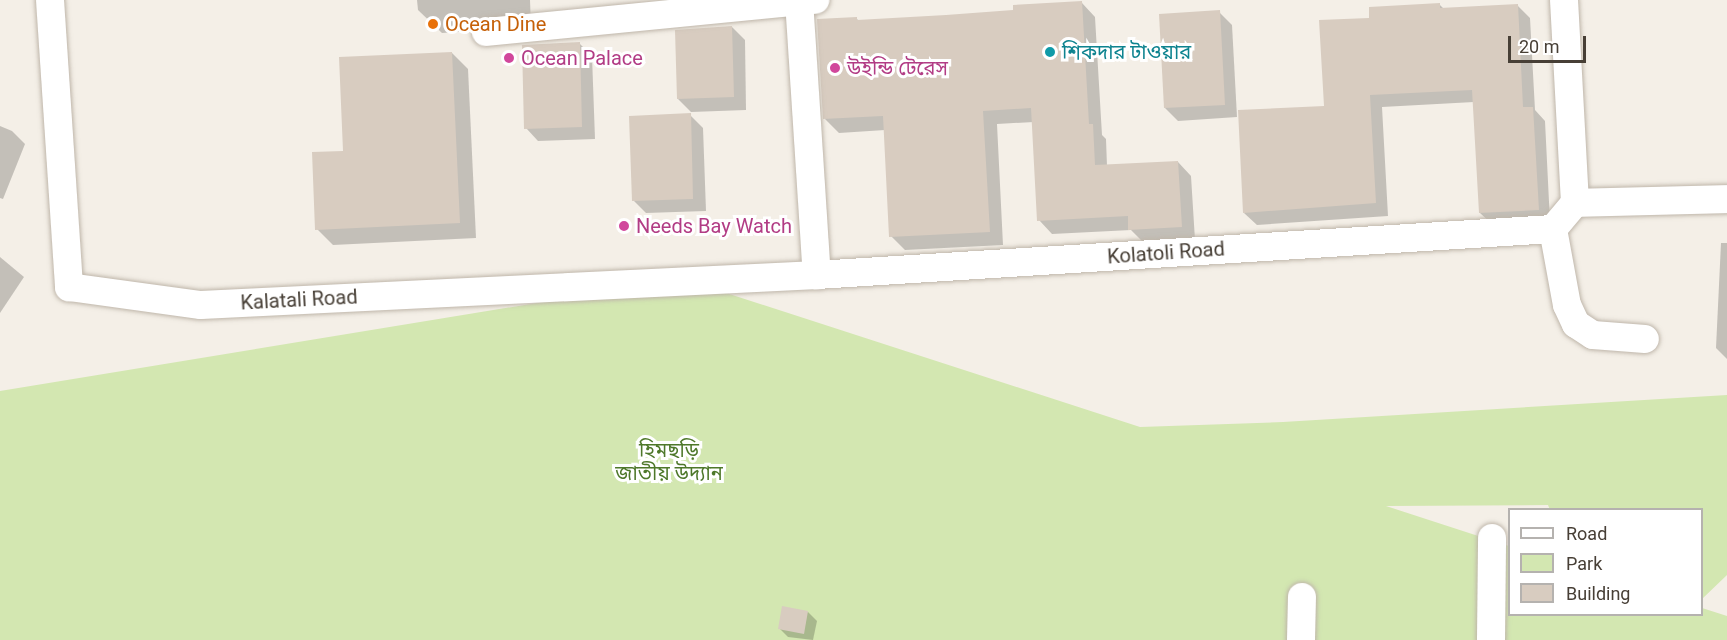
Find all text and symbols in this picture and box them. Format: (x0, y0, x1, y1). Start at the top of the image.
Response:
place label: Ocean Dine (445, 12, 546, 36)
marker: Ocean Dine (426, 17, 440, 31)
scale bar (1511, 24, 1589, 62)
text: 20 m (1519, 36, 1559, 57)
place label: শিকদার টাওয়ার (1062, 40, 1191, 64)
marker: শিকদার টাওয়ার (1043, 45, 1057, 59)
place label: Ocean Palace (521, 46, 643, 70)
marker: Ocean Palace (502, 51, 516, 65)
place label: উইন্ডি টেরেস (847, 56, 948, 80)
marker: উইন্ডি টেরেস (828, 61, 842, 75)
place label: Needs Bay Watch (636, 214, 792, 238)
marker: Needs Bay Watch (617, 219, 631, 233)
street label: Kolatoli Road (1106, 237, 1226, 269)
street label: Kalatali Road (240, 285, 358, 315)
park label: হিমছড়ি জাতীয় উদ্যান (615, 439, 723, 486)
legend (1508, 508, 1703, 616)
text: Road (1566, 523, 1607, 544)
text: Park (1566, 553, 1602, 574)
text: Building (1566, 583, 1630, 604)

